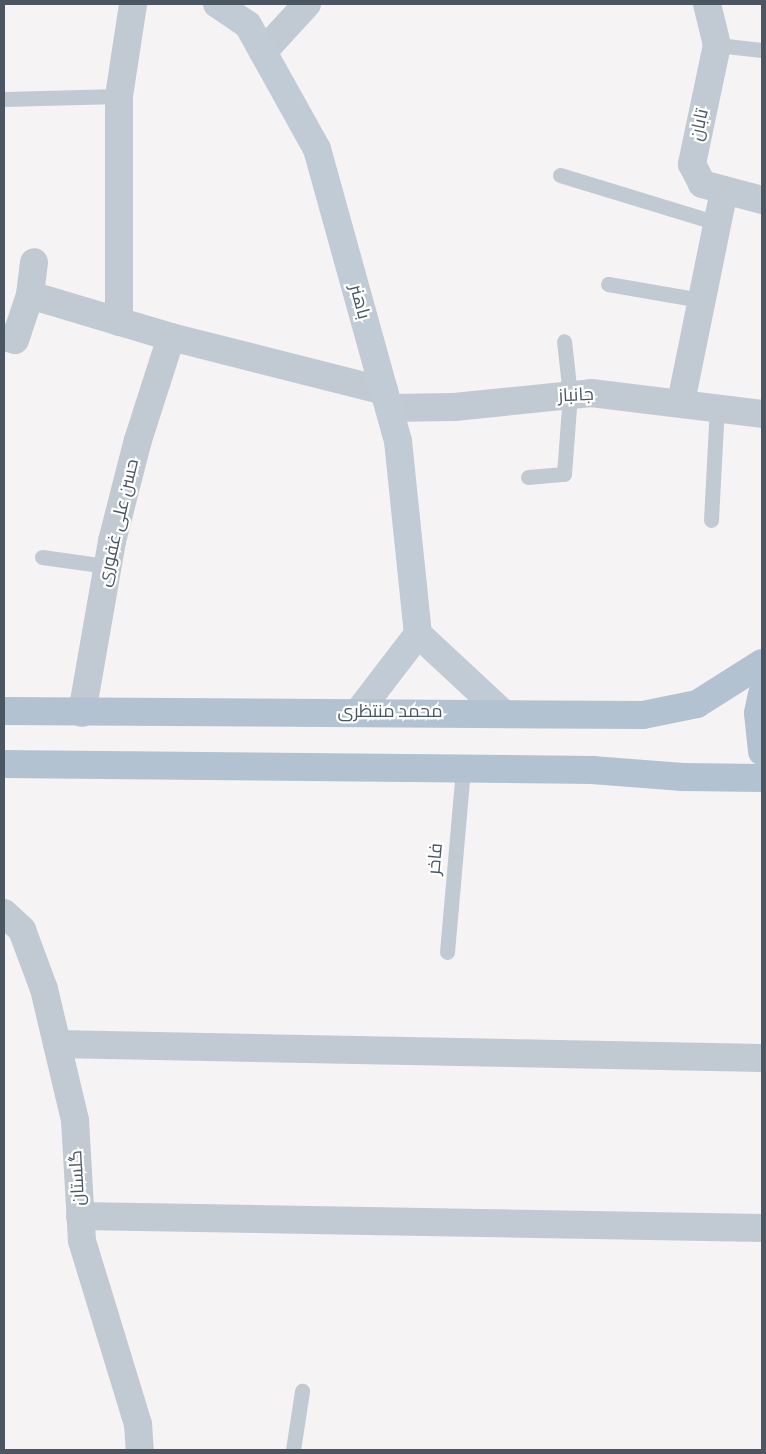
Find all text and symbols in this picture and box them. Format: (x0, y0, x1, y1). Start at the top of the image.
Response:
street label: تابان (686, 107, 714, 143)
street label: باهنر (344, 282, 374, 322)
street label: جانباز (558, 384, 594, 408)
street label: حسن علی غفوری (94, 457, 144, 589)
street label: محمد منتظری (338, 701, 442, 723)
street label: فاخر (424, 842, 448, 876)
street label: گلستان (66, 1150, 90, 1206)

